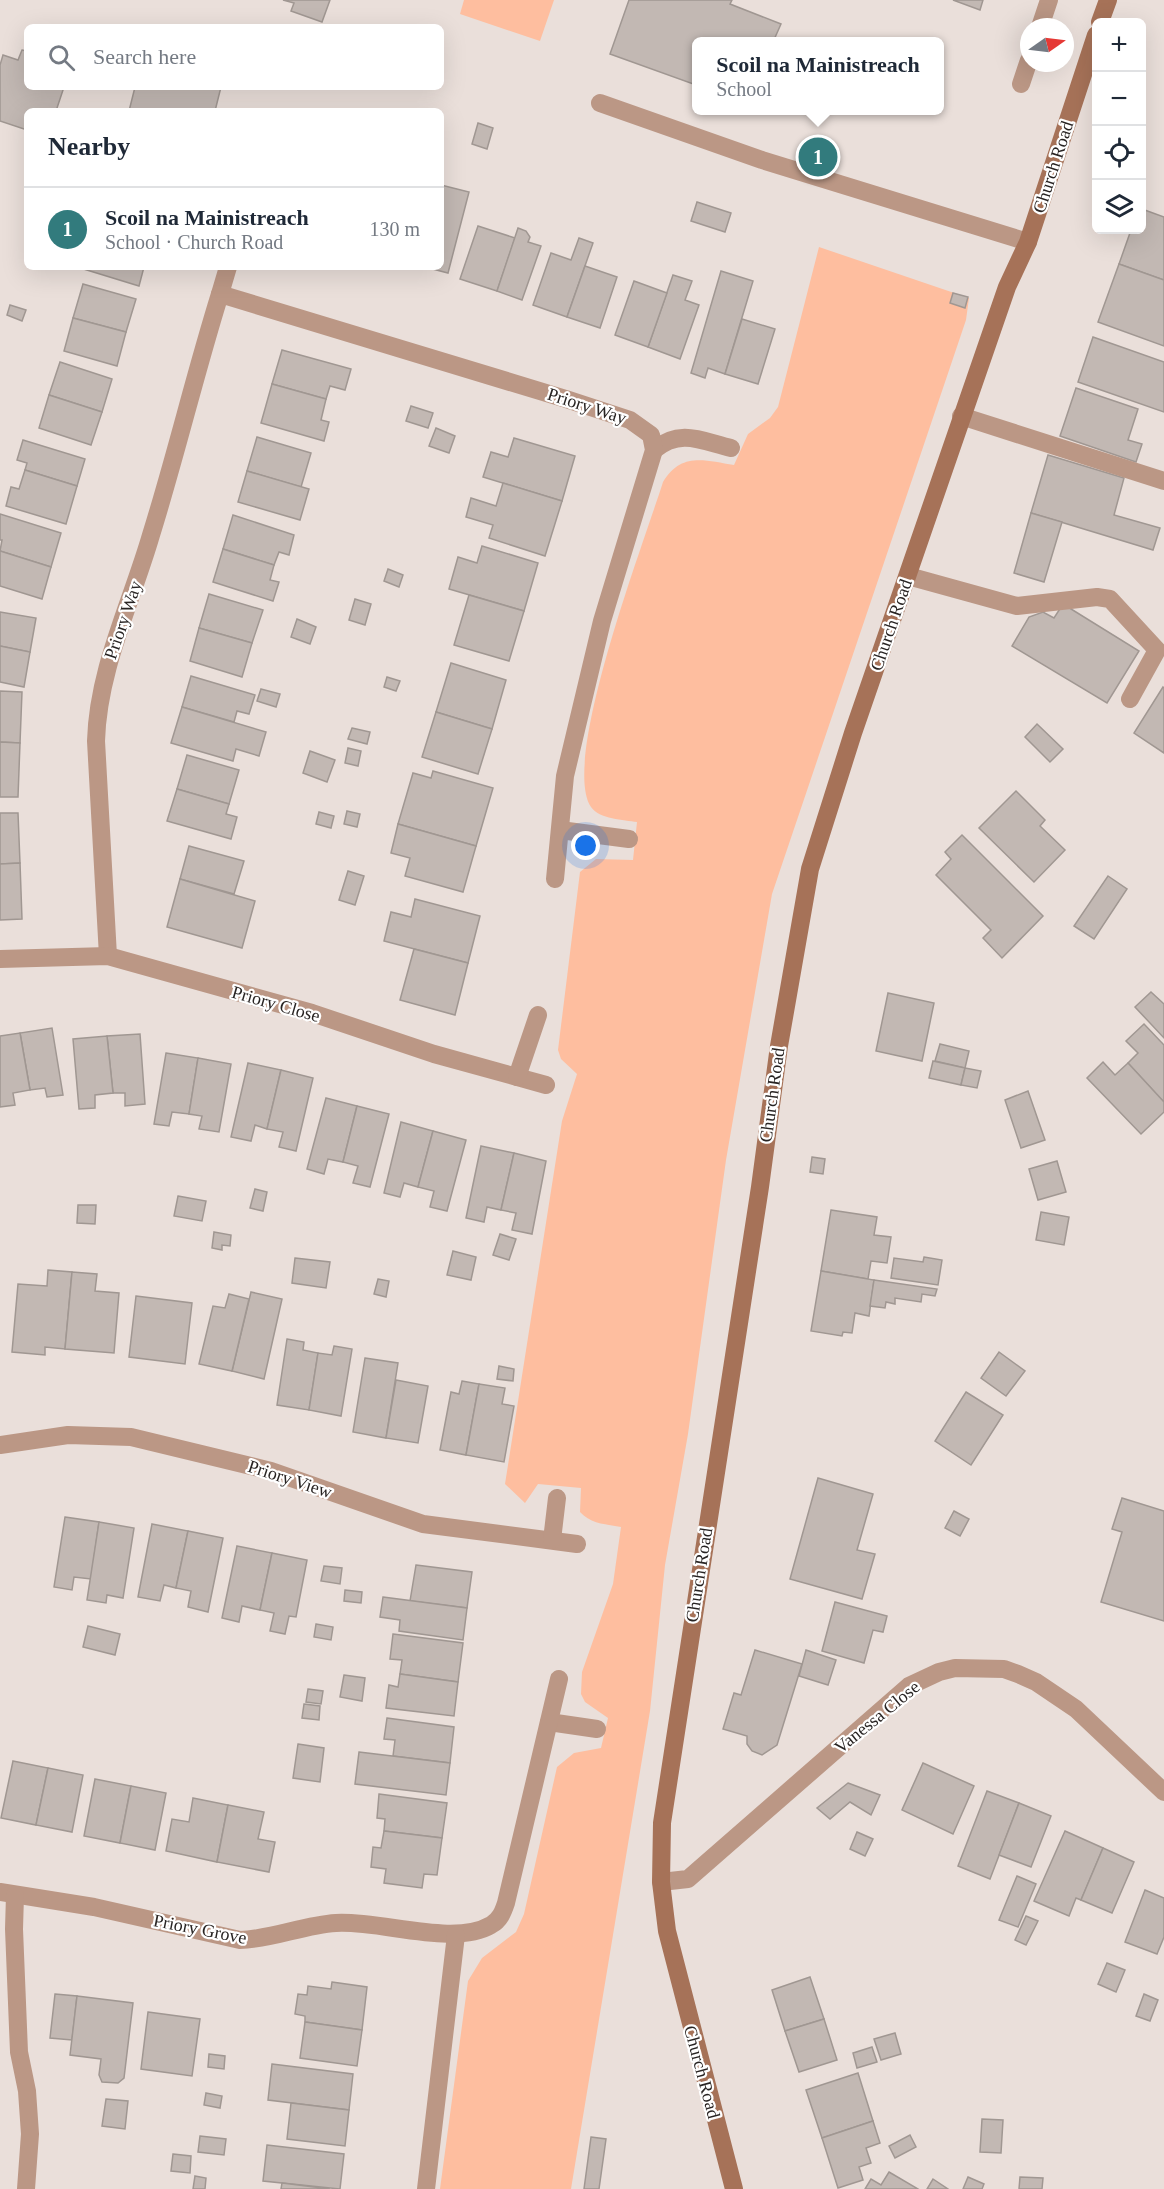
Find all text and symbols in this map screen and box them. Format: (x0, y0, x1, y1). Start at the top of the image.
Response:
north arrow (1020, 18, 1074, 72)
map controls (1092, 18, 1146, 234)
button: + (1092, 18, 1146, 72)
search box (24, 24, 444, 90)
popup (692, 37, 944, 115)
icon: search (45, 41, 78, 74)
text: Search here (93, 44, 196, 69)
text: Scoil na Mainistreach (716, 52, 920, 77)
button: − (1092, 72, 1146, 126)
text: School (716, 78, 772, 100)
street label: Church Road (1029, 119, 1077, 215)
button: locate (1092, 126, 1146, 180)
text: Nearby (48, 132, 130, 161)
pin: 1 (798, 134, 838, 180)
button: layers (1092, 180, 1146, 234)
text: Scoil na Mainistreach (105, 205, 309, 230)
text: 1 (63, 218, 73, 240)
text: 130 m (369, 218, 420, 240)
text: School · Church Road (105, 231, 283, 253)
street label: Priory Way (545, 384, 629, 428)
street label: Church Road (866, 577, 916, 673)
street label: Priory Way (100, 578, 146, 662)
your location (571, 831, 600, 860)
street label: Priory Close (230, 982, 322, 1026)
street label: Church Road (755, 1046, 789, 1144)
street label: Priory View (245, 1456, 335, 1502)
street label: Church Road (682, 1526, 716, 1624)
street label: Vanessa Close (830, 1677, 924, 1757)
street label: Priory Grove (152, 1910, 248, 1948)
street label: Church Road (680, 2023, 724, 2121)

